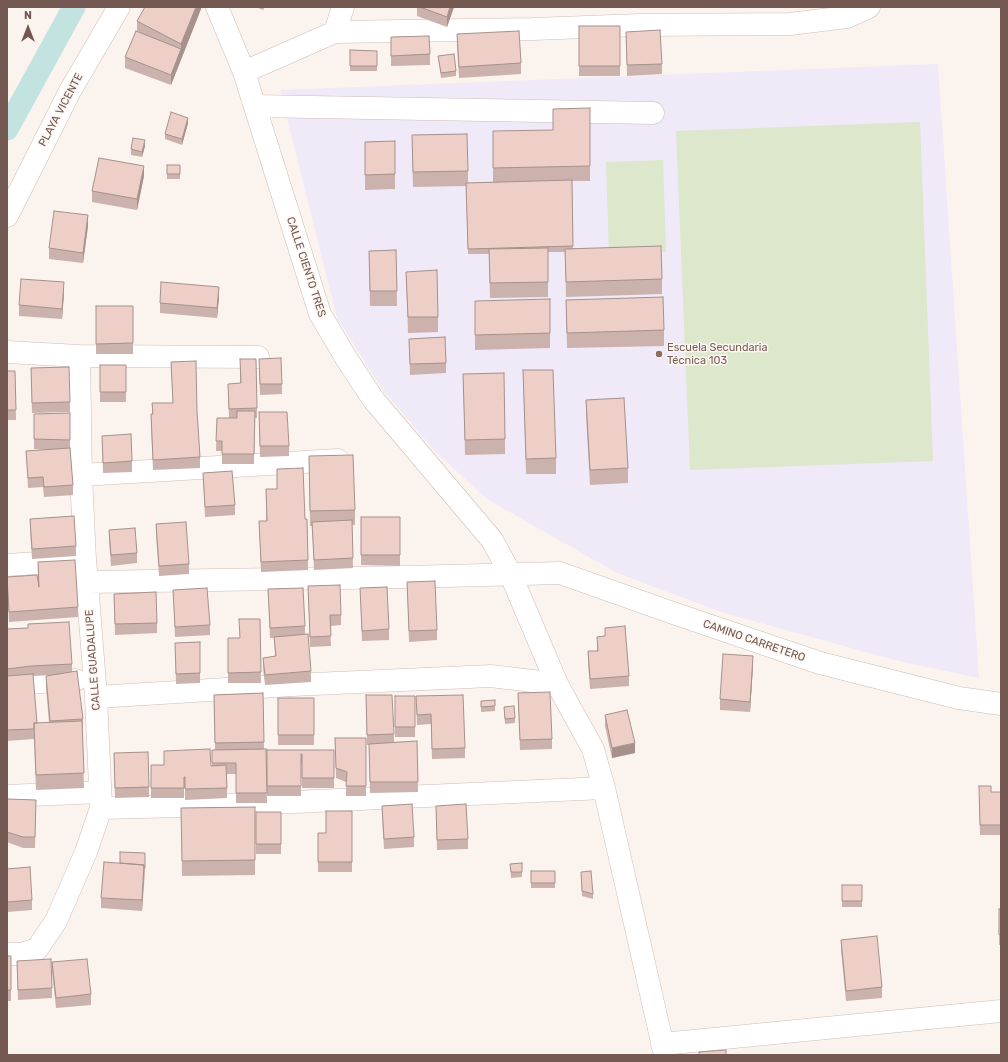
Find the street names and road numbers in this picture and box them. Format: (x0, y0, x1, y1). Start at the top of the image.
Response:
street label: PLAYA VICENTE (36, 71, 86, 149)
street label: CALLE CIENTO TRES (284, 215, 328, 319)
street label: CALLE GUADALUPE (83, 609, 103, 711)
street label: CAMINO CARRETERO (701, 617, 807, 665)

